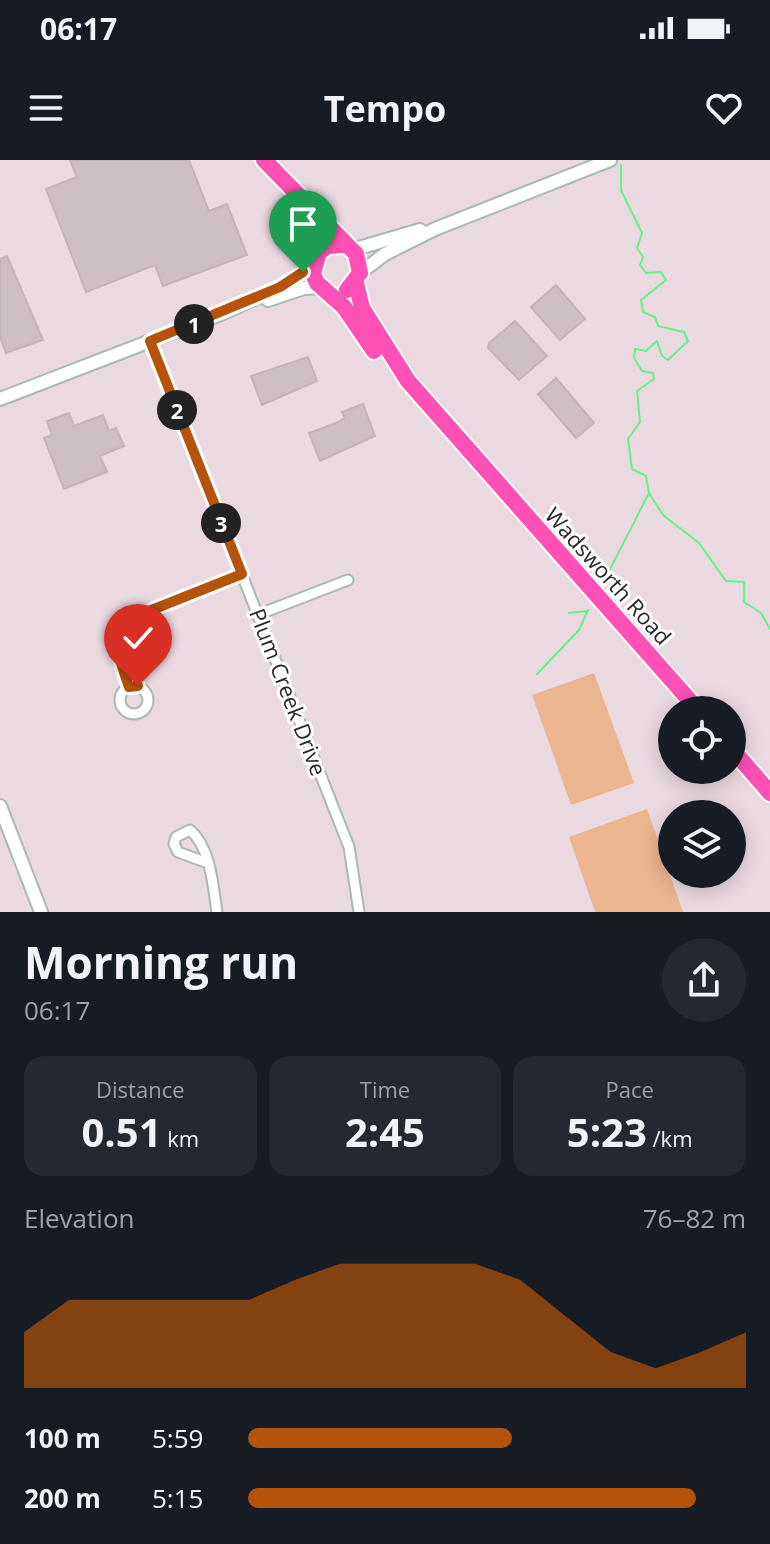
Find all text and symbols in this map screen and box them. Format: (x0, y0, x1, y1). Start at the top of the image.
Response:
text: 06:17 (40, 8, 117, 49)
text: Tempo (324, 84, 446, 133)
icon: menu (24, 86, 68, 130)
icon: heart (702, 86, 746, 130)
pin (269, 190, 337, 272)
icon: arrive (281, 202, 325, 246)
pin: 1 (174, 304, 214, 344)
text: 1 (188, 309, 200, 339)
pin: 2 (157, 390, 197, 430)
text: 2 (171, 395, 183, 425)
street label: Wadsworth Road (539, 500, 679, 651)
pin: 3 (201, 503, 241, 543)
text: 3 (215, 508, 227, 538)
pin (104, 604, 172, 686)
street label: Plum Creek Drive (243, 604, 335, 780)
icon: check (116, 616, 160, 660)
map controls (658, 696, 746, 888)
button: locate (658, 696, 746, 784)
button: layers (658, 800, 746, 888)
text: Morning run (24, 932, 298, 992)
button: share (662, 938, 746, 1022)
text: 06:17 (24, 992, 90, 1028)
text: Distance (96, 1074, 185, 1104)
text: Time (360, 1074, 410, 1104)
text: Pace (605, 1074, 654, 1104)
text: 0.51 (81, 1104, 162, 1159)
text: 2:45 (345, 1104, 425, 1159)
text: 5:23 (567, 1104, 647, 1159)
text: km (162, 1123, 199, 1153)
text: /km (647, 1123, 693, 1153)
text: Elevation (24, 1200, 134, 1236)
text: 76–82 m (643, 1200, 746, 1236)
text: 100 m (24, 1420, 101, 1456)
text: 5:59 (152, 1420, 203, 1456)
text: 200 m (24, 1480, 101, 1516)
text: 5:15 (152, 1480, 203, 1516)

